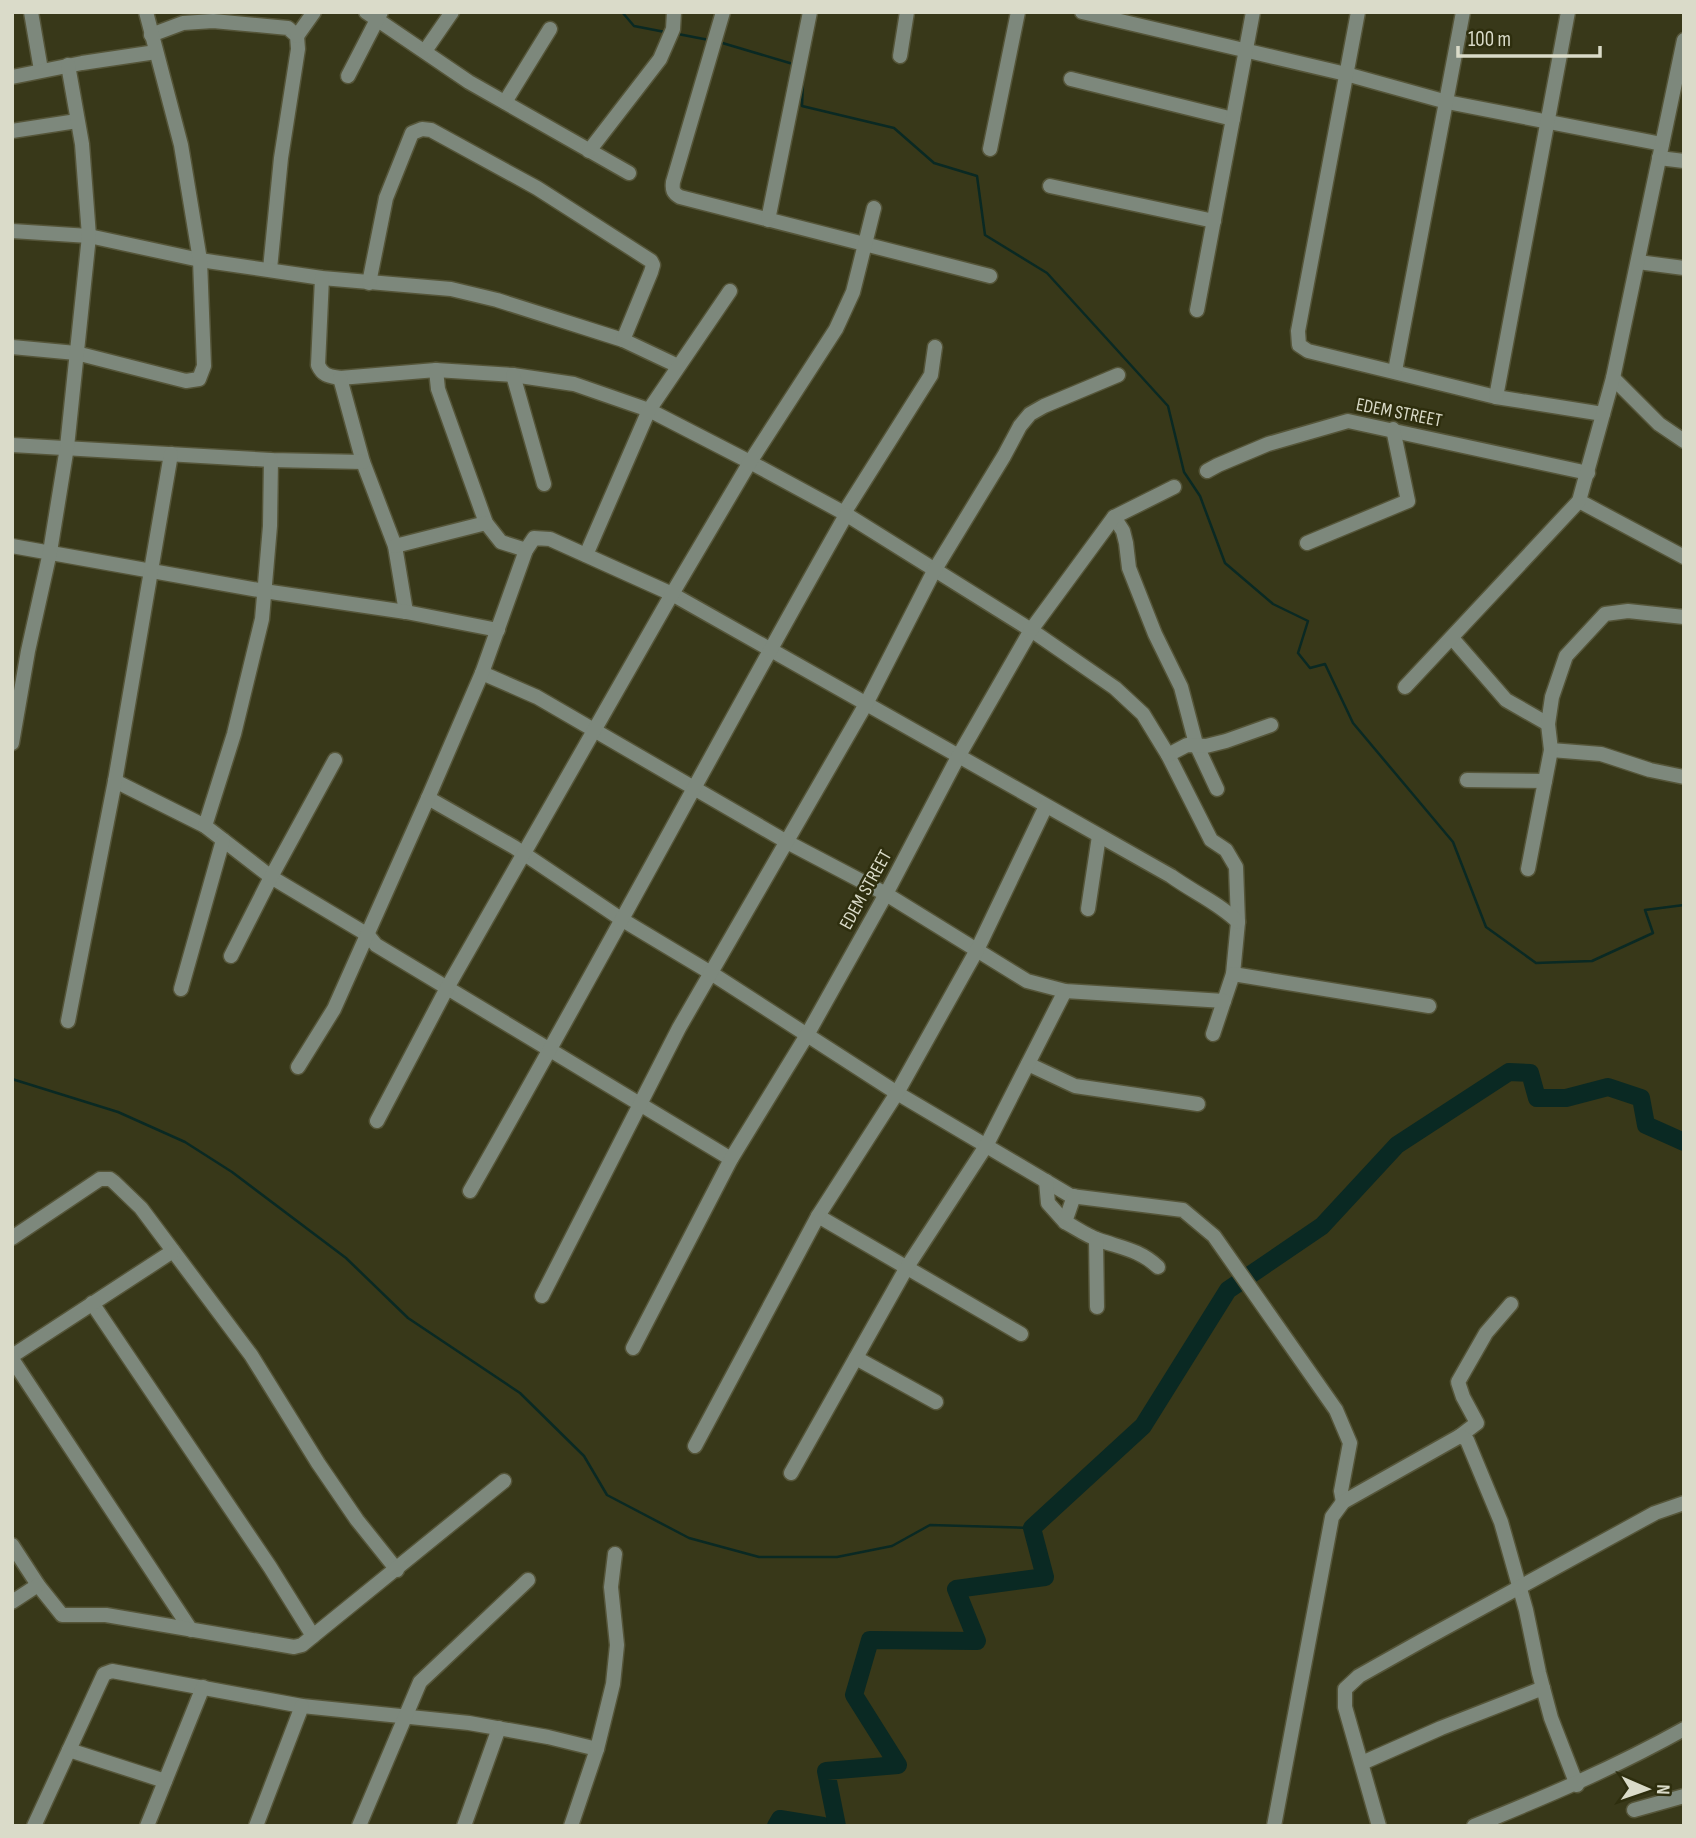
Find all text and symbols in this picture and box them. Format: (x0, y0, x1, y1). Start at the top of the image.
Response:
scale bar (1458, 14, 1600, 58)
text: 100 m (1468, 27, 1511, 52)
street label: EDEM STREET (1354, 393, 1444, 433)
street label: EDEM STREET (835, 846, 897, 934)
north arrow (1612, 1754, 1682, 1824)
text: N (1651, 1784, 1674, 1795)

